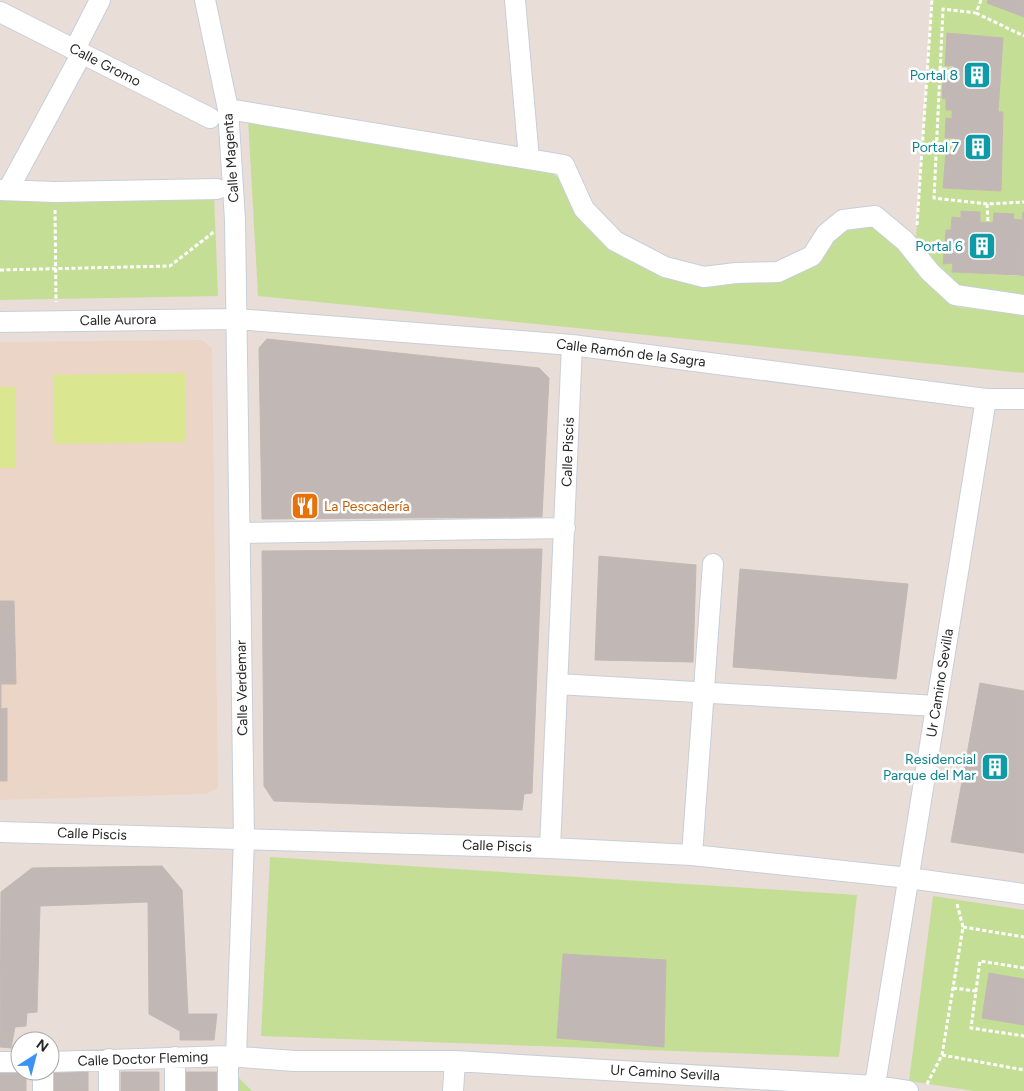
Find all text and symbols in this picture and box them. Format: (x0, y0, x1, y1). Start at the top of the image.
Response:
street label: Calle Gromo (66, 40, 144, 90)
building icon: Portal 8 (962, 60, 992, 90)
place label: Portal 8 (910, 67, 958, 84)
street label: Calle Magenta (219, 113, 243, 203)
building icon: Portal 7 (963, 132, 993, 162)
place label: Portal 7 (912, 139, 959, 156)
building icon: Portal 6 (967, 231, 997, 261)
place label: Portal 6 (915, 238, 963, 255)
street label: Calle Aurora (80, 311, 156, 329)
street label: Calle Ramón de la Sagra (555, 335, 707, 371)
street label: Calle Piscis (558, 417, 578, 487)
restaurant icon: La Pescadería (290, 491, 320, 521)
place label: La Pescadería (324, 498, 410, 515)
street label: Ur Camino Sevilla (923, 627, 957, 739)
street label: Calle Verdemar (233, 640, 251, 736)
place label: Residencial Parque del Mar (883, 751, 976, 784)
building icon: Residencial Parque del Mar (980, 752, 1010, 782)
street label: Calle Piscis (57, 824, 127, 844)
street label: Calle Piscis (462, 836, 532, 856)
north arrow (10, 1031, 60, 1081)
text: N (33, 1036, 52, 1056)
street label: Calle Doctor Fleming (77, 1048, 209, 1070)
street label: Ur Camino Sevilla (610, 1062, 720, 1084)

